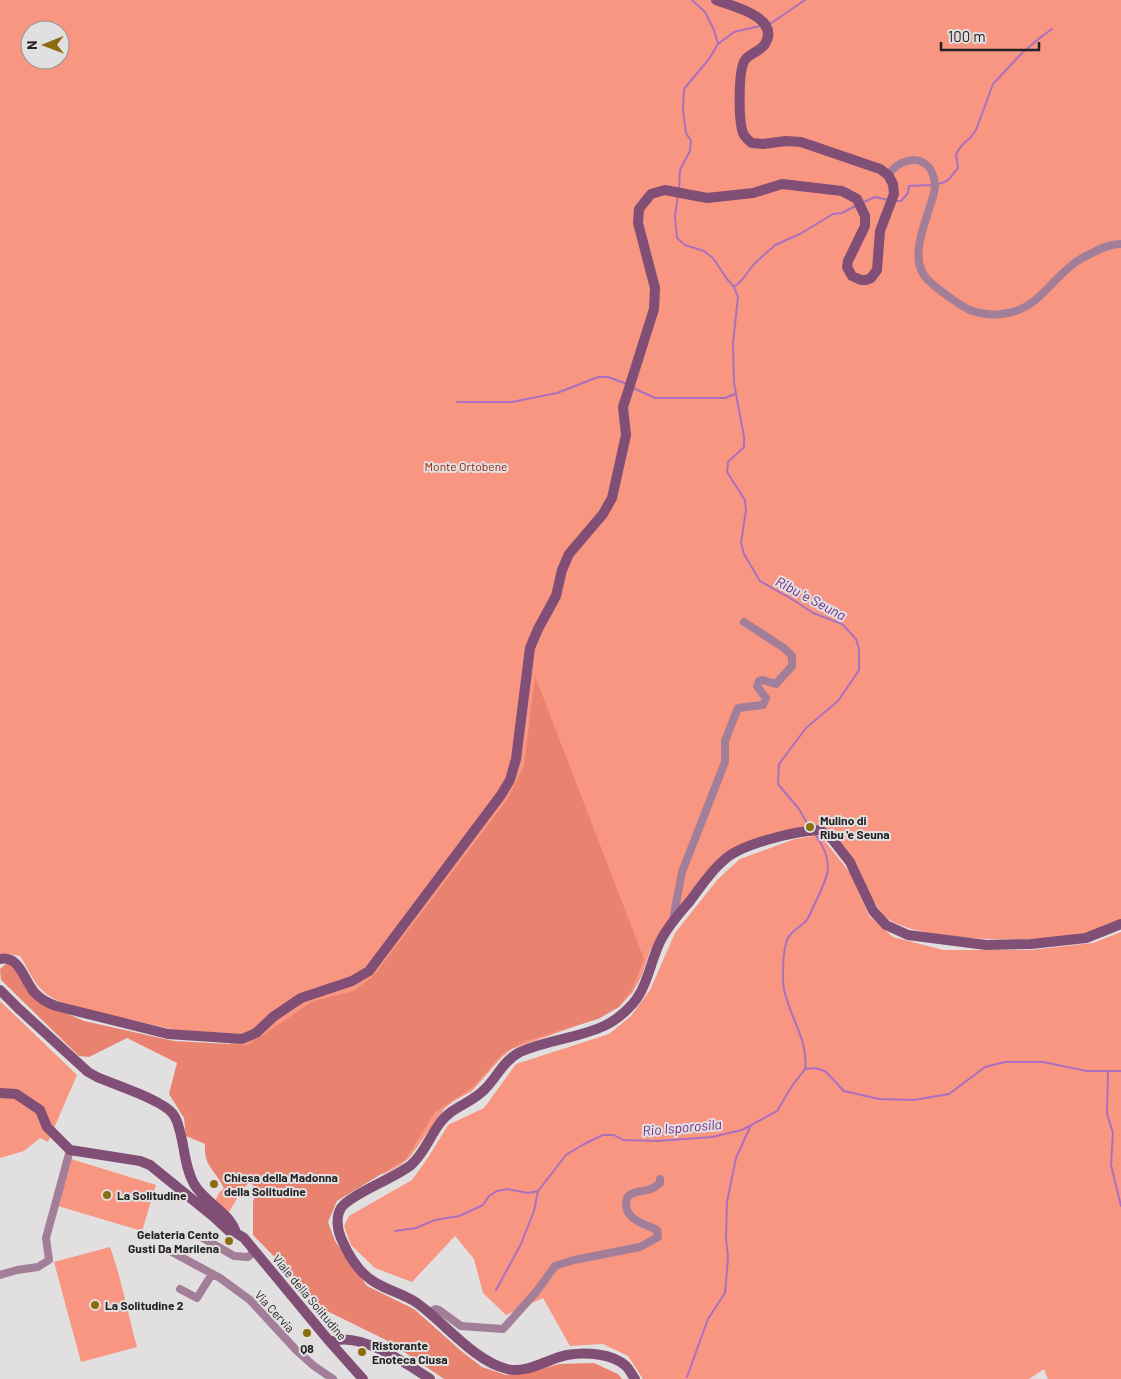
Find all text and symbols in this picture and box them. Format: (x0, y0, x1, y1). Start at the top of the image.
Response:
north arrow (20, 20, 70, 70)
scale bar (941, 20, 1038, 52)
text: 100 m (948, 27, 986, 45)
text: N (23, 40, 40, 50)
park label: Monte Ortobene (425, 459, 507, 473)
water label: Ribu 'e Seuna (773, 572, 849, 624)
place label: Mulino di Ribu 'e Seuna (820, 813, 890, 841)
marker: Mulino di Ribu 'e Seuna (804, 821, 816, 833)
water label: Rio Isporosila (642, 1115, 722, 1139)
place label: Chiesa della Madonna della Solitudine (224, 1170, 338, 1198)
marker: Chiesa della Madonna della Solitudine (208, 1178, 220, 1190)
place label: La Solitudine (117, 1188, 187, 1202)
marker: La Solitudine (101, 1189, 113, 1201)
place label: Gelateria Cento Gusti Da Marilena (128, 1227, 219, 1255)
marker: Gelateria Cento Gusti Da Marilena (223, 1235, 235, 1247)
street label: Viale della Solitudine (270, 1251, 350, 1343)
street label: Via Cervia (252, 1287, 298, 1335)
place label: La Solitudine 2 (105, 1298, 184, 1312)
marker: La Solitudine 2 (89, 1299, 101, 1311)
marker: Q8 (301, 1327, 313, 1339)
place label: Ristorante Enoteca Ciusa (372, 1338, 448, 1366)
place label: Q8 (300, 1341, 314, 1355)
marker: Ristorante Enoteca Ciusa (356, 1346, 368, 1358)

